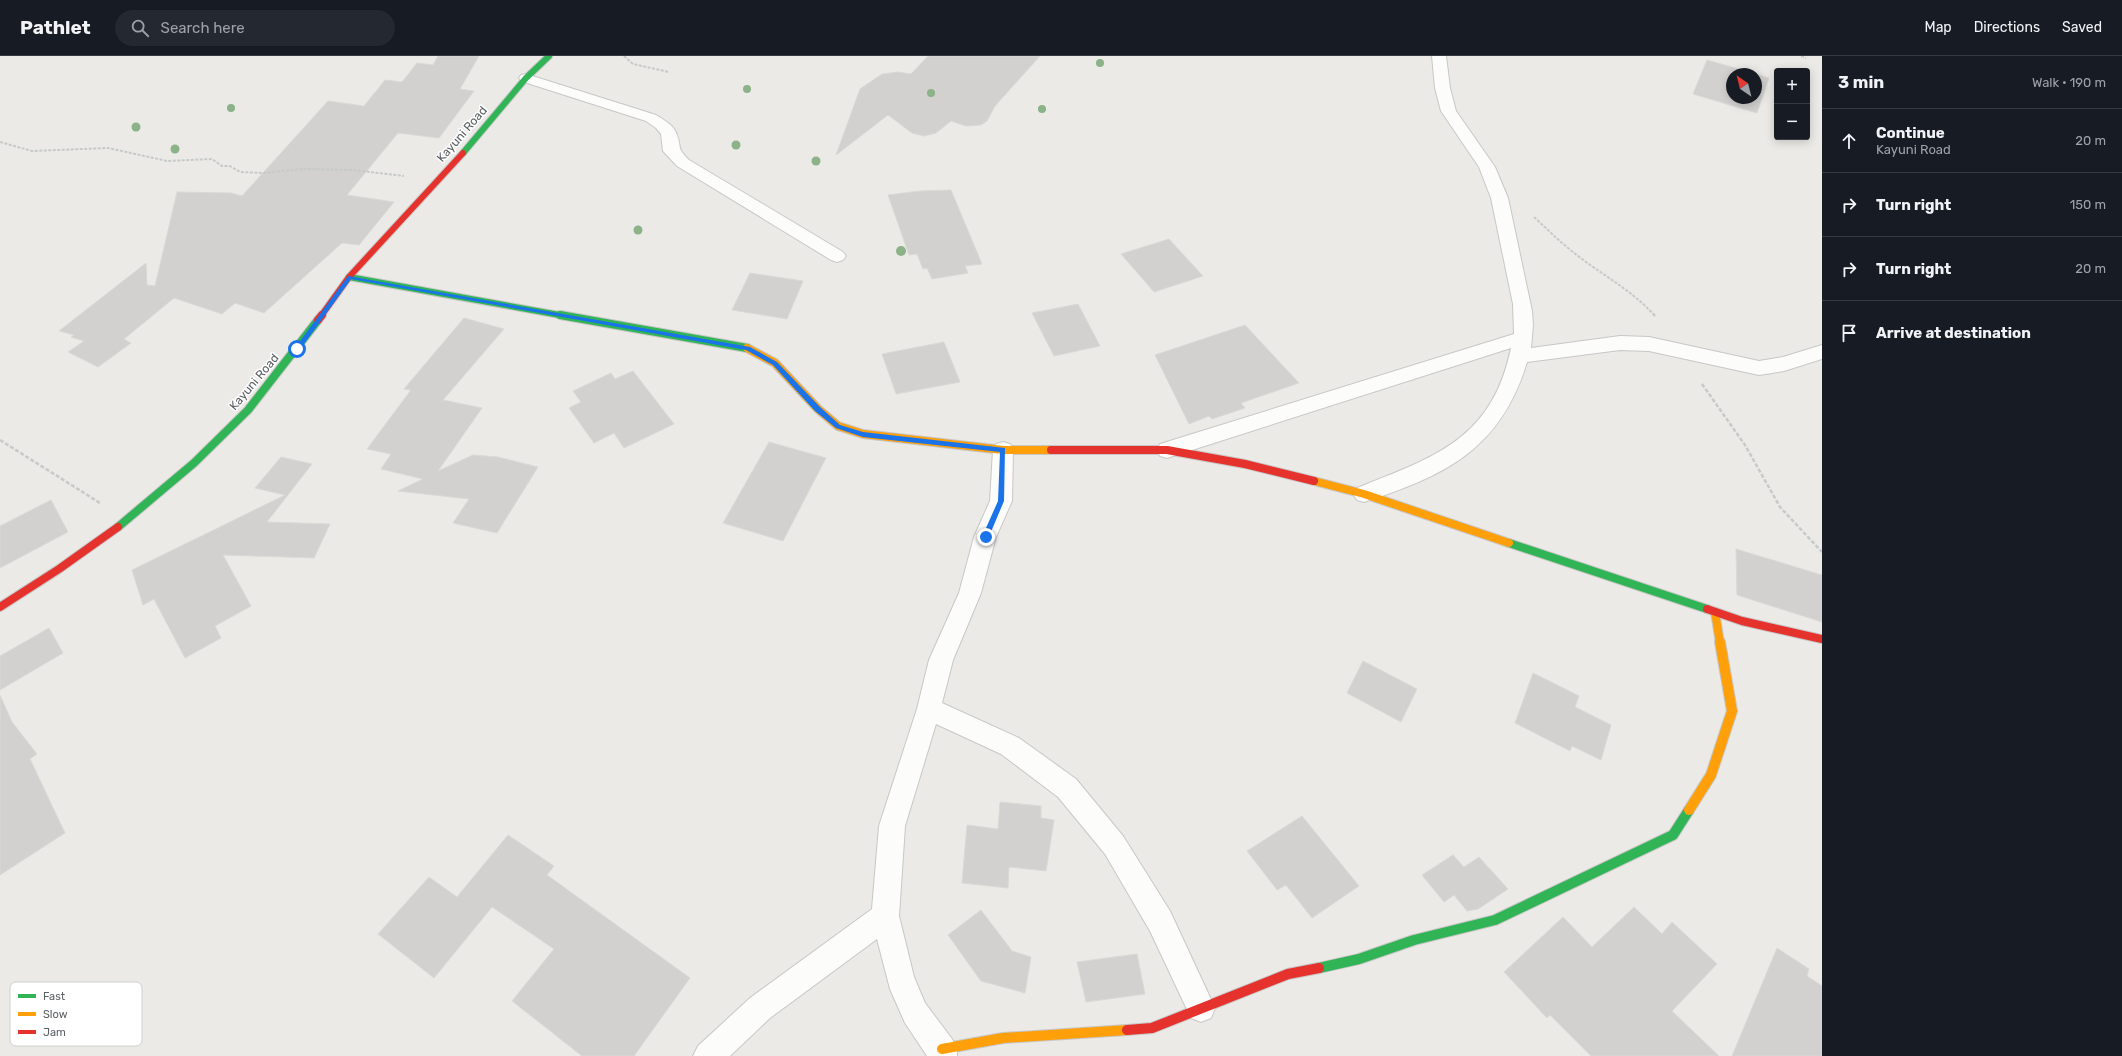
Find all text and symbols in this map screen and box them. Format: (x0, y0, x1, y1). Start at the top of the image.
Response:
search box (115, 10, 395, 46)
text: Pathlet (20, 16, 91, 39)
icon: search (129, 17, 151, 39)
text: Search here (161, 19, 245, 37)
text: Map (1925, 19, 1952, 36)
text: Directions (1974, 19, 2040, 36)
text: Saved (2062, 19, 2102, 36)
north arrow (1726, 68, 1762, 104)
map controls (1774, 68, 1810, 140)
button: + (1774, 68, 1810, 104)
text: 3 min (1838, 72, 1884, 92)
text: Walk · 190 m (2032, 75, 2106, 90)
street label: Kayuni Road (434, 103, 490, 165)
button: − (1774, 104, 1810, 140)
text: Continue (1876, 124, 1945, 142)
icon: ahead (1838, 130, 1860, 152)
text: 20 m (2075, 133, 2106, 148)
text: Kayuni Road (1876, 142, 1951, 157)
icon: right (1838, 194, 1860, 216)
text: Turn right (1876, 196, 1951, 214)
text: 150 m (2070, 197, 2106, 212)
icon: right (1838, 258, 1860, 280)
text: Turn right (1876, 260, 1951, 278)
text: 20 m (2075, 261, 2106, 276)
icon: arrive (1838, 322, 1860, 344)
text: Arrive at destination (1876, 324, 2031, 342)
route start (288, 340, 306, 358)
street label: Kayuni Road (226, 351, 282, 413)
route end (977, 528, 995, 546)
legend (10, 982, 142, 1046)
text: Fast (43, 990, 66, 1003)
text: Slow (43, 1008, 68, 1021)
text: Jam (43, 1026, 66, 1039)

